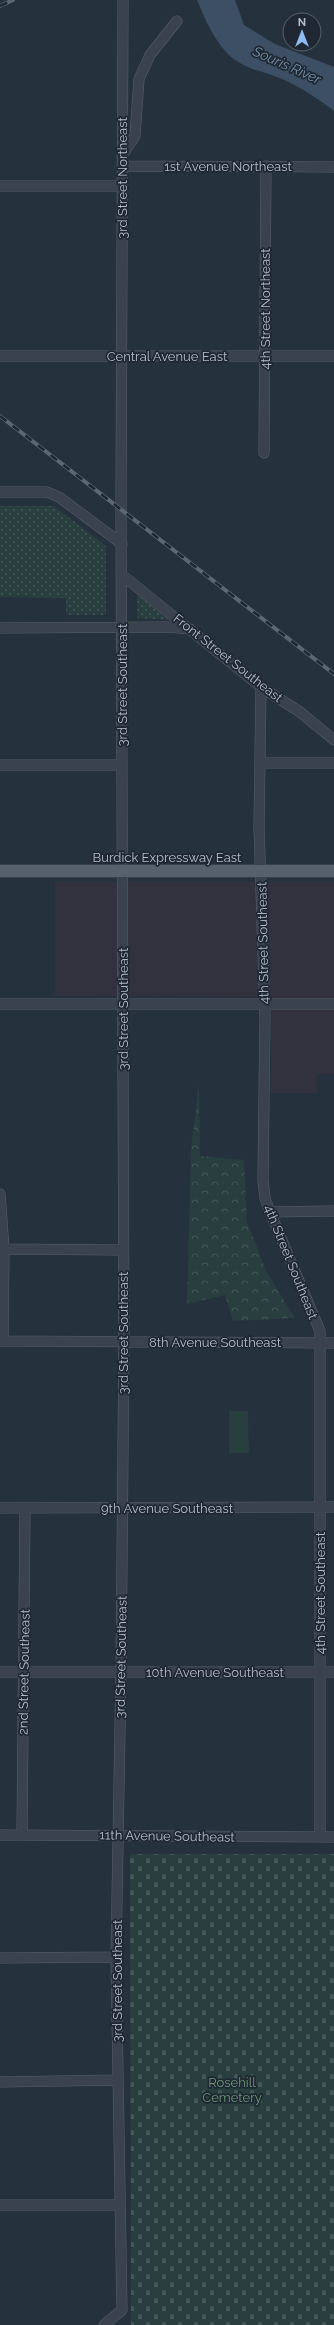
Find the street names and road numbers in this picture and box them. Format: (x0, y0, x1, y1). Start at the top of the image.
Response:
street label: 3rd Street Northeast (115, 117, 130, 239)
street label: 1st Avenue Northeast (164, 159, 292, 174)
street label: 4th Street Northeast (258, 248, 273, 370)
street label: Central Avenue East (107, 349, 228, 364)
street label: Front Street Southeast (170, 611, 286, 706)
street label: 3rd Street Southeast (115, 623, 130, 746)
street label: Burdick Expressway East (93, 850, 242, 865)
street label: 4th Street Southeast (254, 881, 272, 1004)
street label: 3rd Street Southeast (116, 947, 131, 1070)
street label: 4th Street Southeast (261, 1202, 321, 1322)
street label: 3rd Street Southeast (116, 1271, 131, 1394)
street label: 8th Avenue Southeast (149, 1335, 282, 1350)
street label: 9th Avenue Southeast (101, 1501, 234, 1516)
street label: 4th Street Southeast (313, 1531, 328, 1654)
street label: 3rd Street Southeast (112, 1595, 130, 1718)
street label: 2nd Street Southeast (15, 1608, 33, 1735)
street label: 10th Avenue Southeast (146, 1665, 285, 1680)
street label: 11th Avenue Southeast (99, 1827, 236, 1845)
street label: 3rd Street Southeast (110, 1919, 125, 2042)

